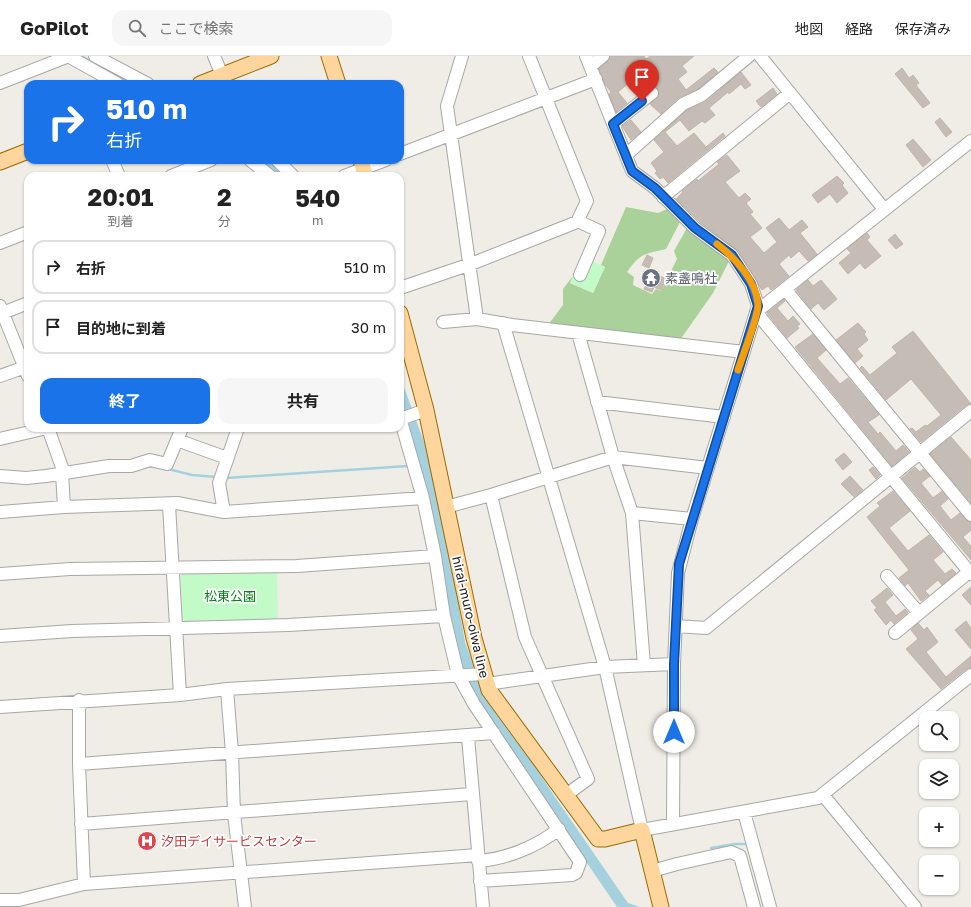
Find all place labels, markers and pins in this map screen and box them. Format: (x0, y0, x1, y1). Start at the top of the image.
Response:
pin (625, 60, 659, 101)
temple icon: 素盞鳴社 (640, 267, 662, 289)
place label: 素盞鳴社 (665, 270, 717, 286)
hospital icon: 汐田デイサービスセンター (136, 830, 158, 852)
place label: 汐田デイサービスセンター (161, 833, 317, 849)

